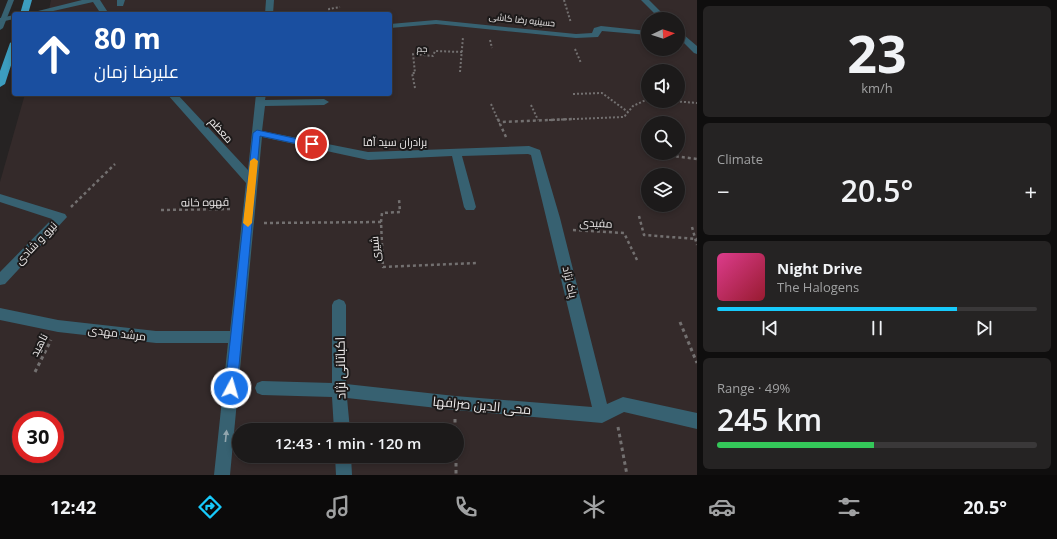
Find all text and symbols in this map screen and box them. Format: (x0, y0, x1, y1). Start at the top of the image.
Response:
street label: حسینیه رضا کاشی (488, 10, 556, 29)
north arrow (641, 12, 685, 56)
map controls (641, 12, 685, 212)
text: 23 (847, 17, 907, 88)
text: 80 m (94, 19, 161, 57)
icon: ahead (28, 28, 80, 80)
street label: جم (416, 42, 428, 55)
text: علیرضا زمان (94, 59, 179, 83)
button: sound (641, 64, 685, 108)
text: km/h (861, 79, 893, 97)
street label: معظم (205, 114, 237, 146)
button: search (641, 116, 685, 160)
pin (295, 127, 329, 161)
icon: arrive (301, 133, 323, 155)
street label: برادران سید آقا (363, 134, 427, 149)
text: Climate (717, 150, 763, 168)
button: layers (641, 168, 685, 212)
text: 20.5° (841, 170, 913, 211)
text: − (717, 176, 730, 206)
text: + (1024, 176, 1037, 206)
street label: قهوه خانه (181, 194, 229, 209)
street label: مفیدی (579, 214, 613, 231)
street label: نیرو و شادی (11, 218, 60, 268)
street label: شیری (366, 236, 383, 262)
text: Night Drive (777, 258, 862, 278)
street label: پاک نژاد (560, 265, 581, 299)
text: The Halogens (777, 278, 859, 296)
icon: previous (759, 317, 781, 339)
icon: pause (866, 317, 888, 339)
icon: next (973, 317, 995, 339)
street label: مرشد مهدی (87, 322, 147, 343)
street label: ناهید (26, 331, 51, 359)
street label: اکباتانی نژاد (330, 337, 350, 399)
position arrow (210, 367, 252, 409)
text: Range · 49% (717, 379, 790, 397)
street label: محی الدین صرافها (432, 392, 532, 418)
text: 245 km (717, 399, 822, 440)
speed limit sign: 30 (12, 411, 64, 463)
one-way arrow (223, 430, 229, 442)
text: 12:43 · 1 min · 120 m (275, 433, 421, 453)
icon: directions (196, 493, 224, 521)
icon: music (324, 493, 352, 521)
icon: phone (452, 493, 480, 521)
icon: climate (580, 493, 608, 521)
icon: car (708, 493, 736, 521)
icon: filters (835, 493, 863, 521)
text: 12:42 (50, 495, 96, 519)
text: 20.5° (963, 495, 1007, 519)

